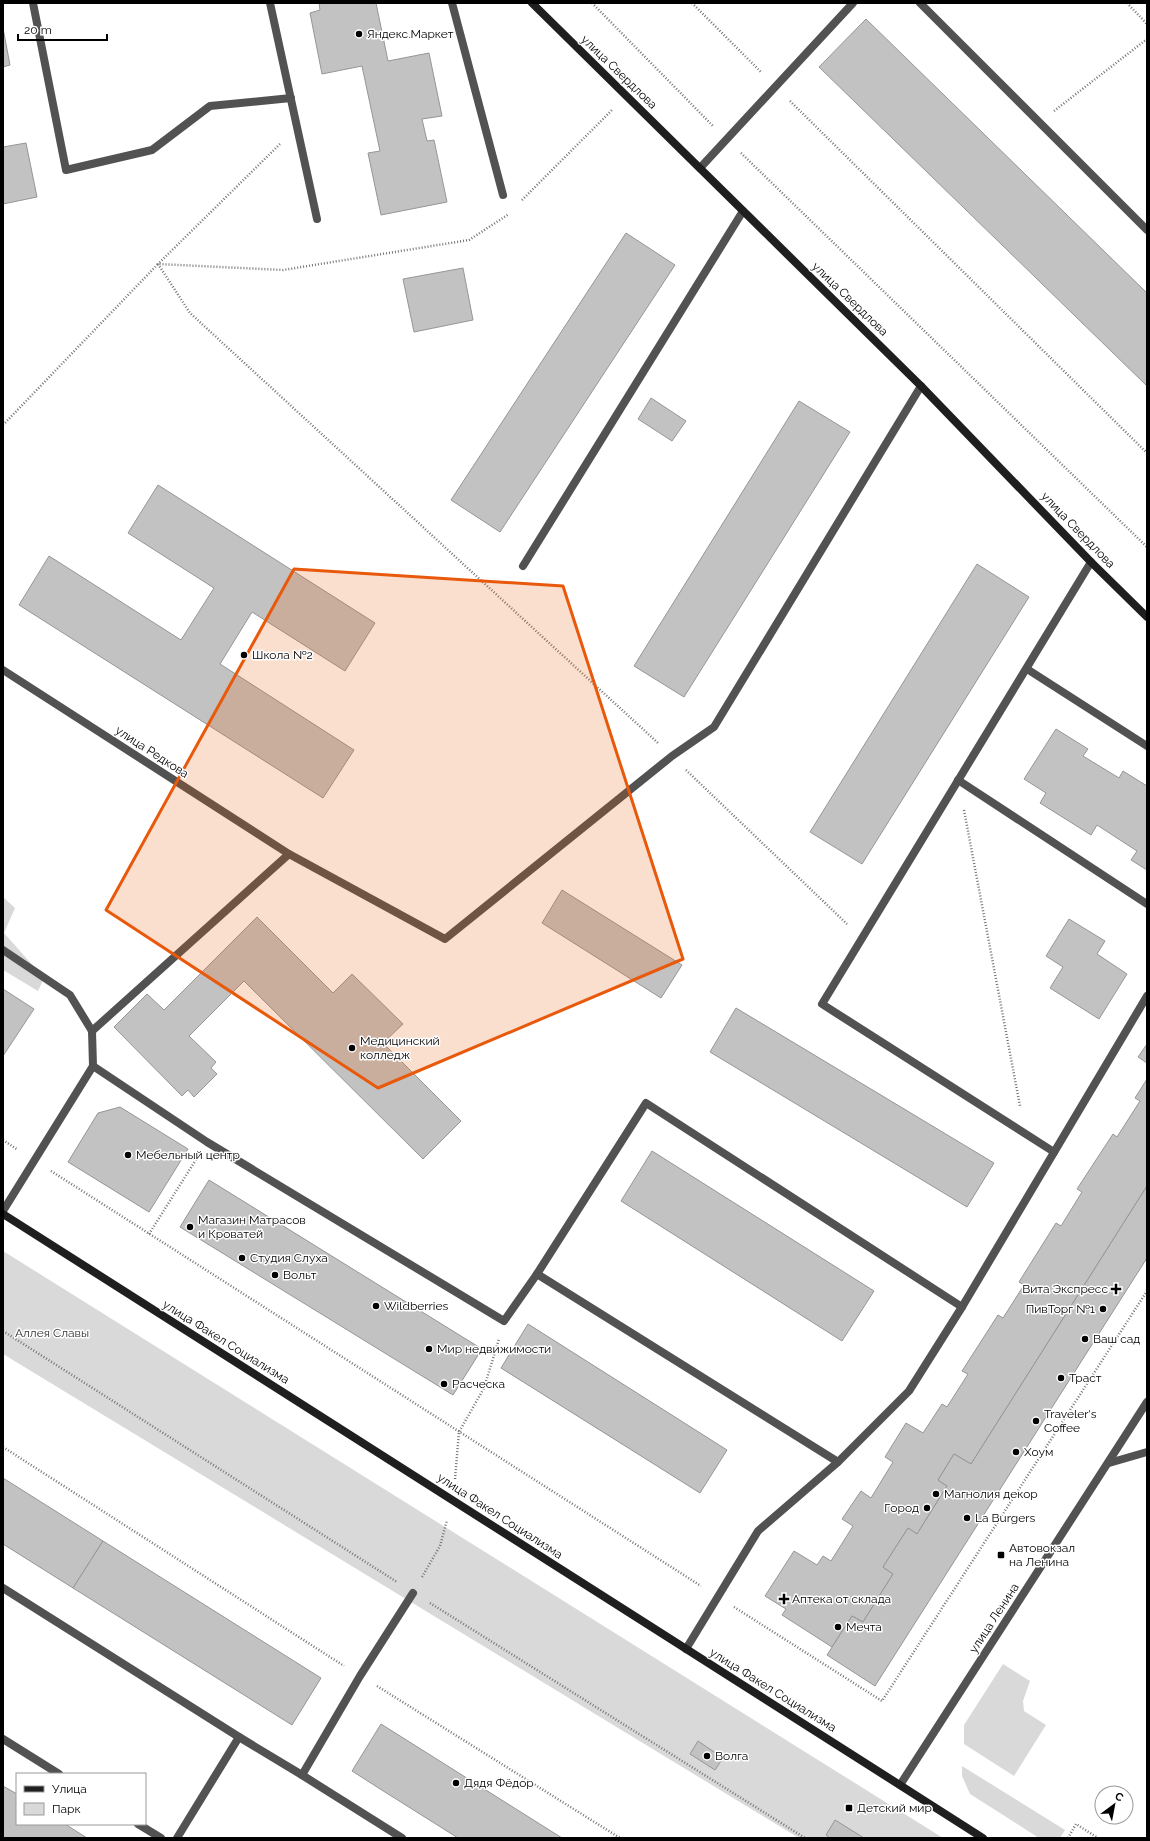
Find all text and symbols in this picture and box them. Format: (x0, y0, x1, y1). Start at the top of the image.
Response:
scale bar (18, 16, 107, 42)
text: 20 m (24, 23, 52, 37)
place label: Яндекс.Маркет (367, 27, 454, 41)
marker: Яндекс.Маркет (354, 29, 364, 39)
street label: улица Свердлова (578, 32, 660, 112)
street label: улица Свердлова (809, 259, 891, 339)
street label: улица Свердлова (1038, 489, 1118, 571)
place label: Школа №2 (252, 648, 313, 662)
marker: Школа №2 (239, 650, 249, 660)
street label: улица Редкова (113, 723, 191, 781)
place label: Медицинский колледж (360, 1034, 440, 1062)
marker: Медицинский колледж (347, 1043, 357, 1053)
place label: Мебельный центр (136, 1148, 240, 1162)
marker: Мебельный центр (123, 1150, 133, 1160)
place label: Магазин Матрасов и Кроватей (198, 1213, 306, 1241)
marker: Магазин Матрасов и Кроватей (185, 1222, 195, 1232)
place label: Студия Слуха (250, 1251, 328, 1265)
marker: Студия Слуха (237, 1253, 247, 1263)
place label: Вольт (283, 1268, 317, 1282)
marker: Вольт (270, 1270, 280, 1280)
place label: Вита Экспресс (1022, 1282, 1108, 1296)
marker: Вита Экспресс (1111, 1284, 1121, 1294)
street label: улица Факел Социализма (160, 1297, 292, 1387)
place label: Wildberries (384, 1299, 448, 1313)
marker: Wildberries (371, 1301, 381, 1311)
place label: ПивТорг №1 (1026, 1302, 1095, 1316)
marker: ПивТорг №1 (1098, 1304, 1108, 1314)
park label: Аллея Славы (15, 1326, 89, 1340)
place label: Ваш сад (1093, 1332, 1140, 1346)
marker: Ваш сад (1080, 1334, 1090, 1344)
place label: Мир недвижимости (437, 1342, 551, 1356)
marker: Мир недвижимости (424, 1344, 434, 1354)
place label: Траст (1069, 1371, 1102, 1385)
marker: Траст (1056, 1373, 1066, 1383)
place label: Расческа (452, 1377, 505, 1391)
marker: Расческа (439, 1379, 449, 1389)
place label: Traveler's Coffee (1044, 1407, 1097, 1435)
marker: Traveler's Coffee (1031, 1416, 1041, 1426)
place label: Хоум (1024, 1445, 1053, 1459)
marker: Хоум (1011, 1447, 1021, 1457)
street label: улица Факел Социализма (435, 1470, 565, 1562)
place label: Магнолия декор (944, 1487, 1038, 1501)
marker: Магнолия декор (931, 1489, 941, 1499)
place label: Город (884, 1501, 919, 1515)
marker: Город (922, 1503, 932, 1513)
place label: La Burgers (975, 1511, 1035, 1525)
marker: La Burgers (962, 1513, 972, 1523)
place label: Автовокзал на Ленина (1009, 1541, 1075, 1569)
marker: Автовокзал на Ленина (996, 1550, 1006, 1560)
street label: улица Ленина (966, 1580, 1022, 1656)
place label: Аптека от склада (792, 1592, 891, 1606)
marker: Аптека от склада (779, 1594, 789, 1604)
place label: Мечта (846, 1620, 882, 1634)
marker: Мечта (833, 1622, 843, 1632)
street label: улица Факел Социализма (707, 1645, 839, 1735)
place label: Волга (715, 1749, 748, 1763)
marker: Волга (702, 1751, 712, 1761)
legend (16, 1773, 146, 1825)
place label: Дядя Фёдор (464, 1776, 534, 1790)
marker: Дядя Фёдор (451, 1778, 461, 1788)
text: Улица (52, 1782, 87, 1796)
north arrow (1094, 1785, 1134, 1825)
text: С (1112, 1789, 1126, 1805)
place label: Детский мир (857, 1801, 932, 1815)
text: Парк (52, 1802, 81, 1816)
marker: Детский мир (844, 1803, 854, 1813)

